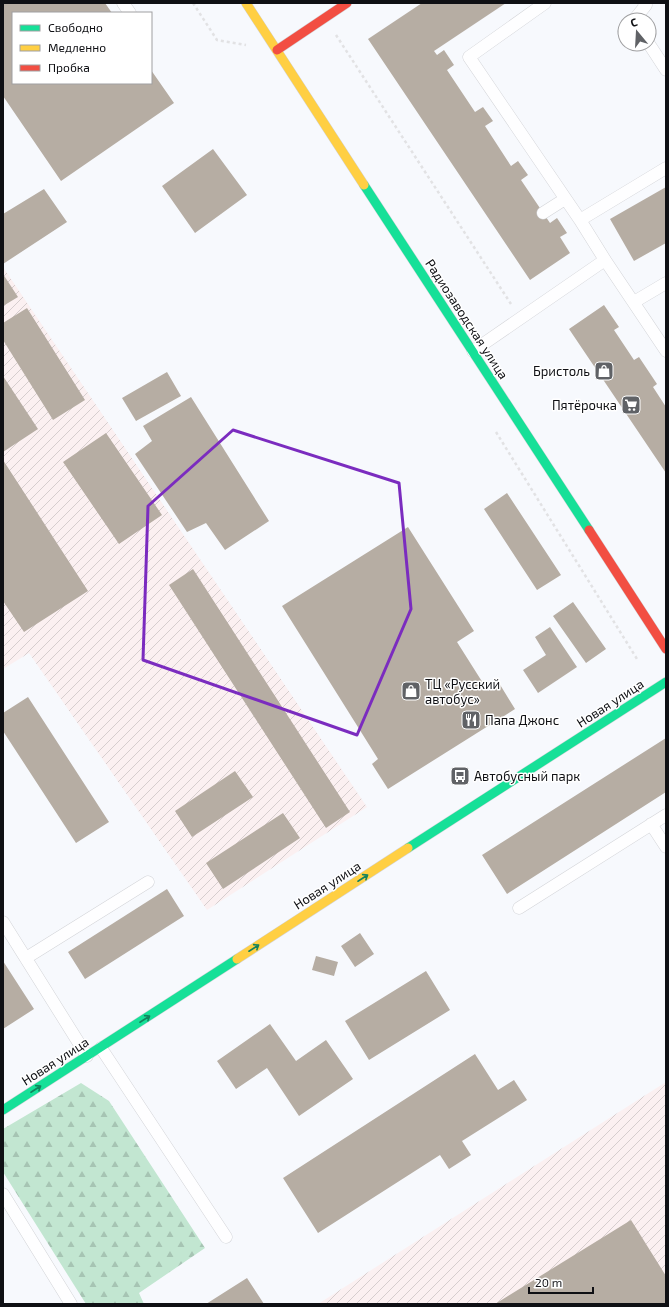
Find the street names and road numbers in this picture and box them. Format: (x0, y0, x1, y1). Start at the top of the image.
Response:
street label: Радиозаводская улица (422, 256, 512, 382)
street label: Новая улица (573, 675, 647, 731)
street label: Новая улица (290, 857, 364, 913)
street label: Новая улица (18, 1033, 92, 1089)

